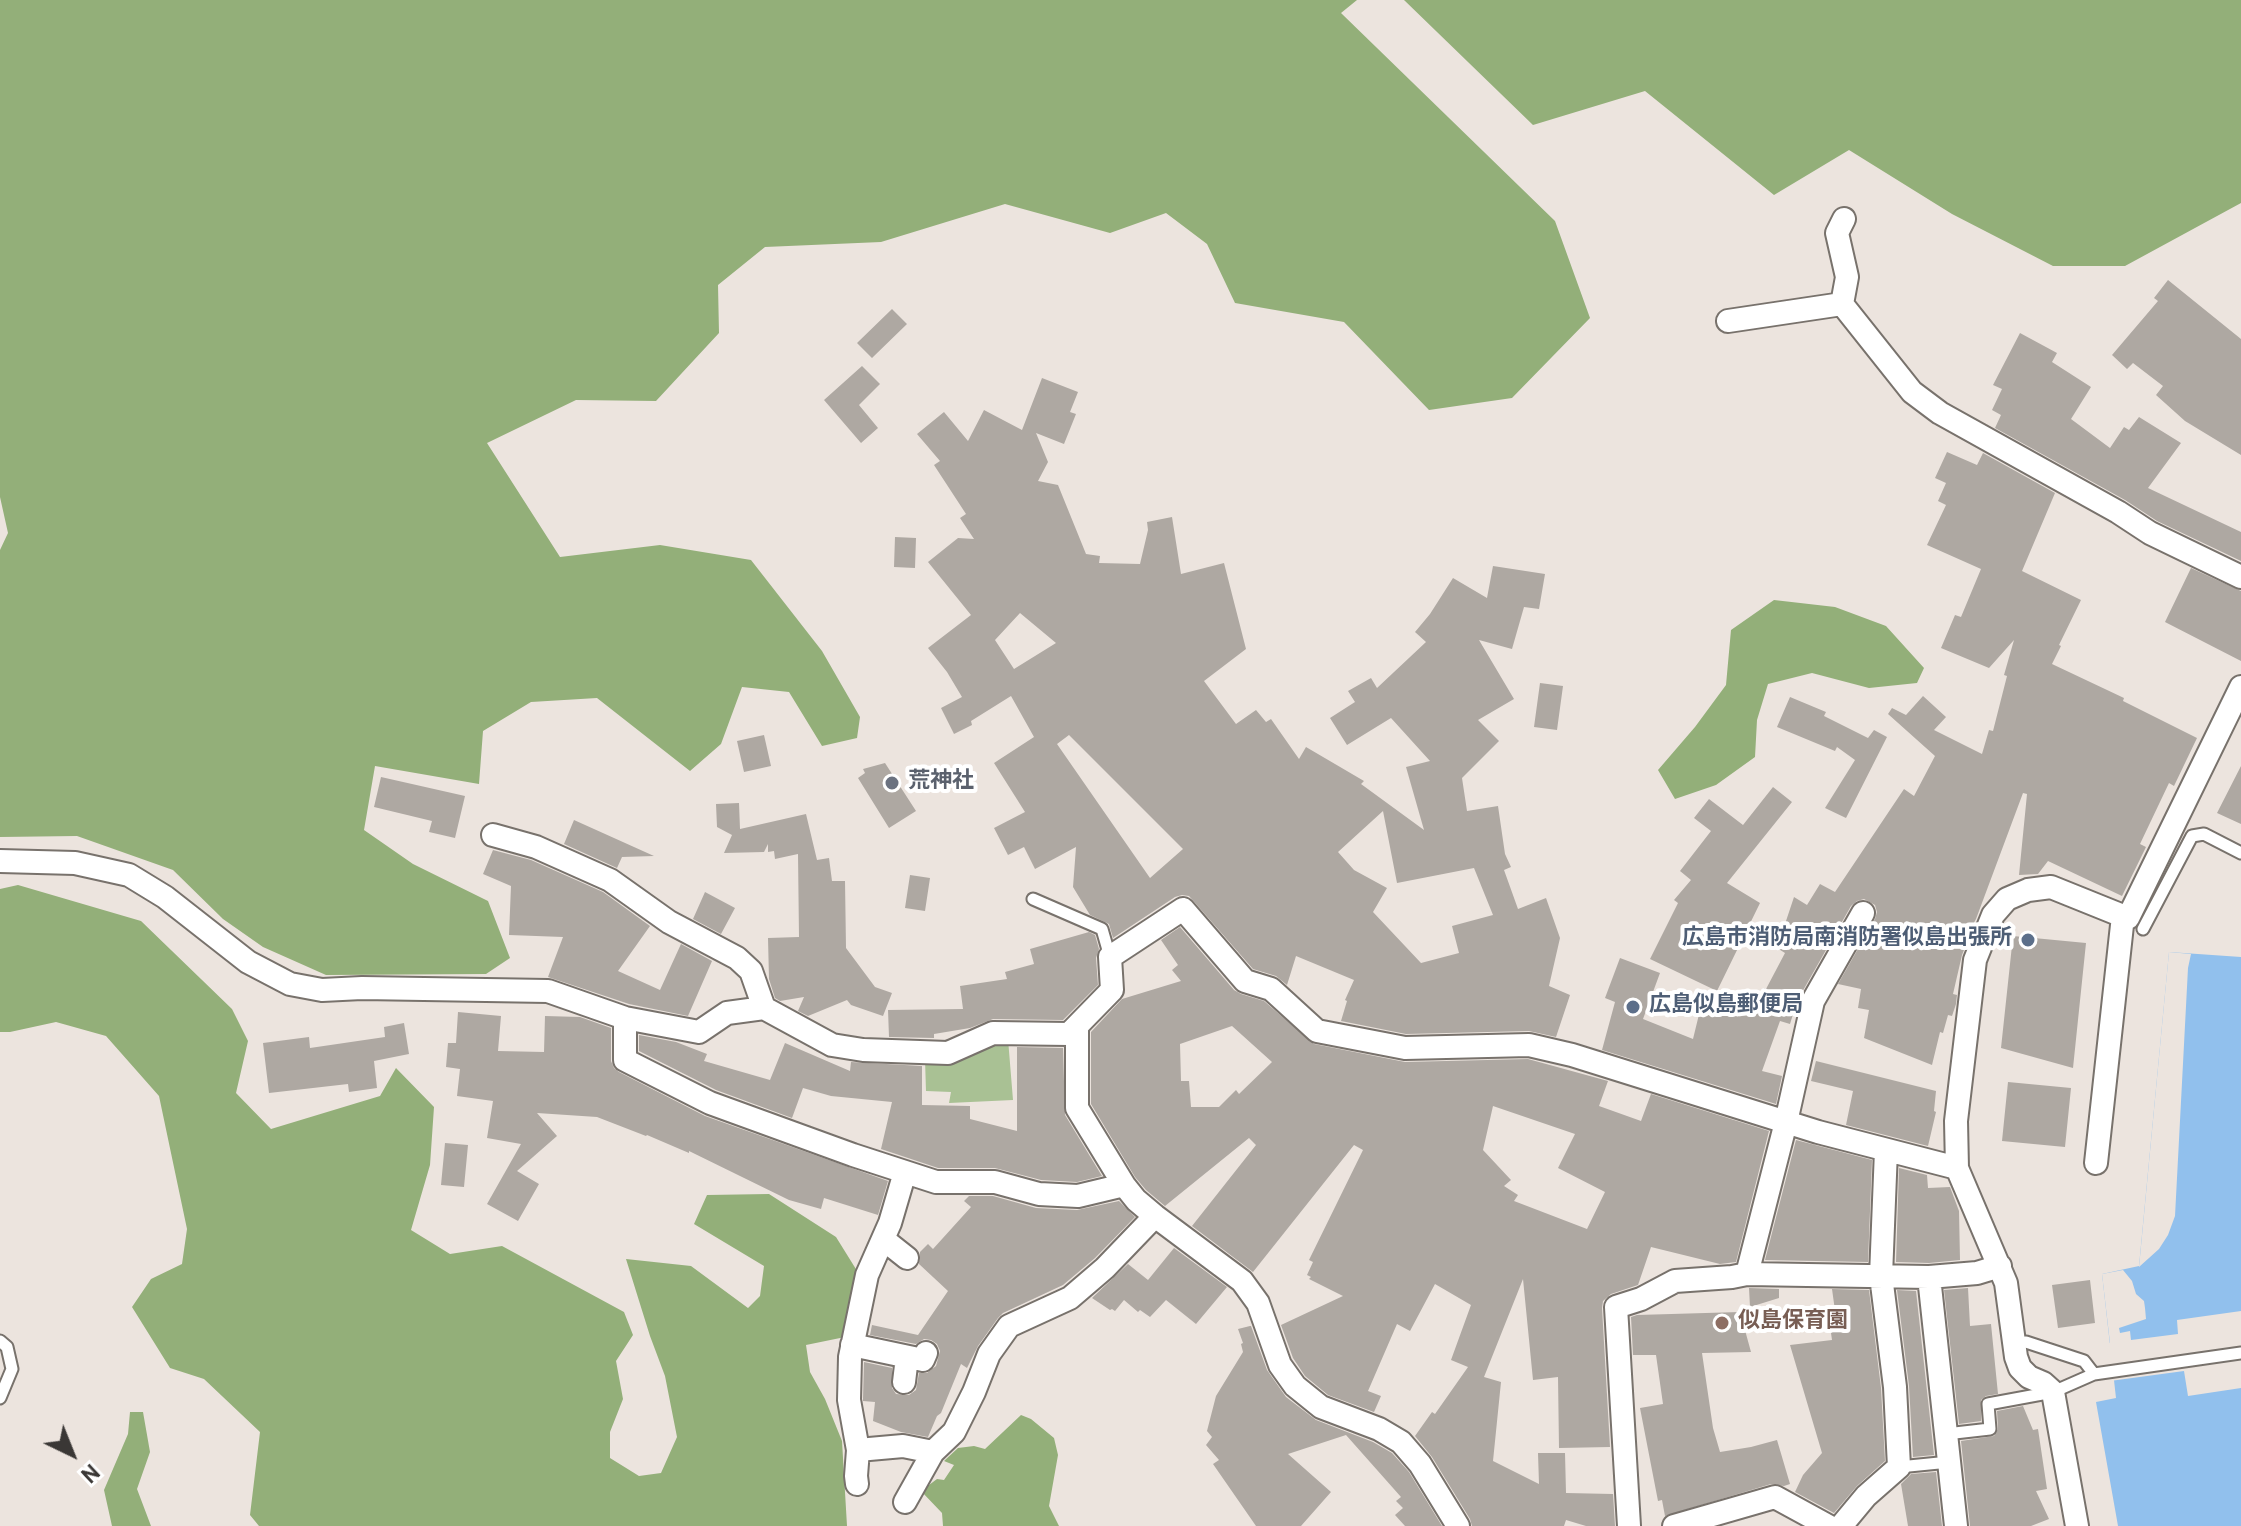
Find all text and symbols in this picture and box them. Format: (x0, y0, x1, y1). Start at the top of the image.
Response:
place label: 荒神社 (908, 770, 974, 796)
marker: 荒神社 (883, 774, 901, 792)
place label: 広島市消防局南消防署似島出張所 (1682, 927, 2012, 953)
marker: 広島市消防局南消防署似島出張所 (2019, 931, 2037, 949)
place label: 広島似島郵便局 (1649, 994, 1803, 1020)
marker: 広島似島郵便局 (1624, 998, 1642, 1016)
place label: 似島保育園 (1738, 1310, 1848, 1336)
marker: 似島保育園 (1713, 1314, 1731, 1332)
north arrow (32, 1414, 112, 1494)
text: N (74, 1457, 104, 1487)

